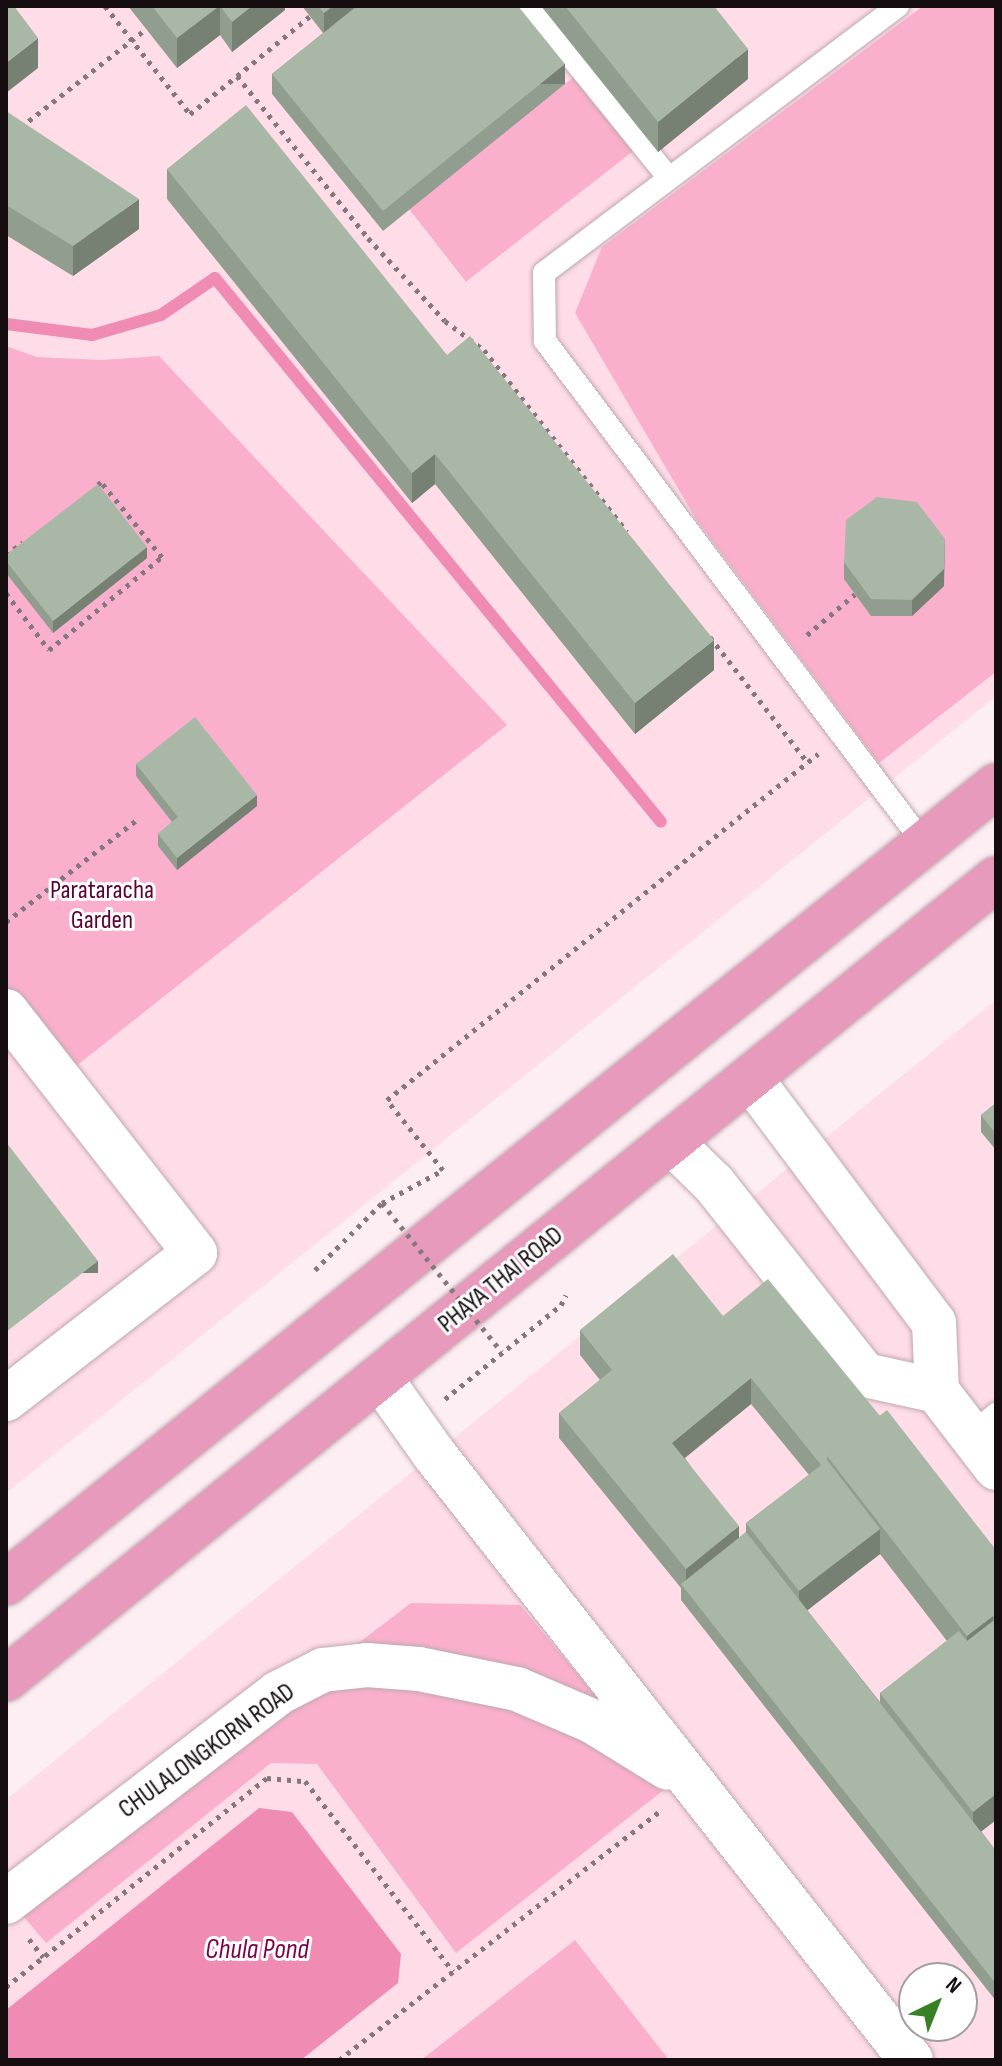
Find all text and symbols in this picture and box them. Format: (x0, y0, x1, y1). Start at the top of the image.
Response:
park label: Parataracha Garden (50, 875, 154, 936)
street label: PHAYA THAI ROAD (432, 1220, 570, 1340)
street label: CHULALONGKORN ROAD (113, 1677, 301, 1825)
water label: Chula Pond (205, 1933, 309, 1967)
north arrow (898, 1962, 978, 2042)
text: N (940, 1972, 967, 1999)

